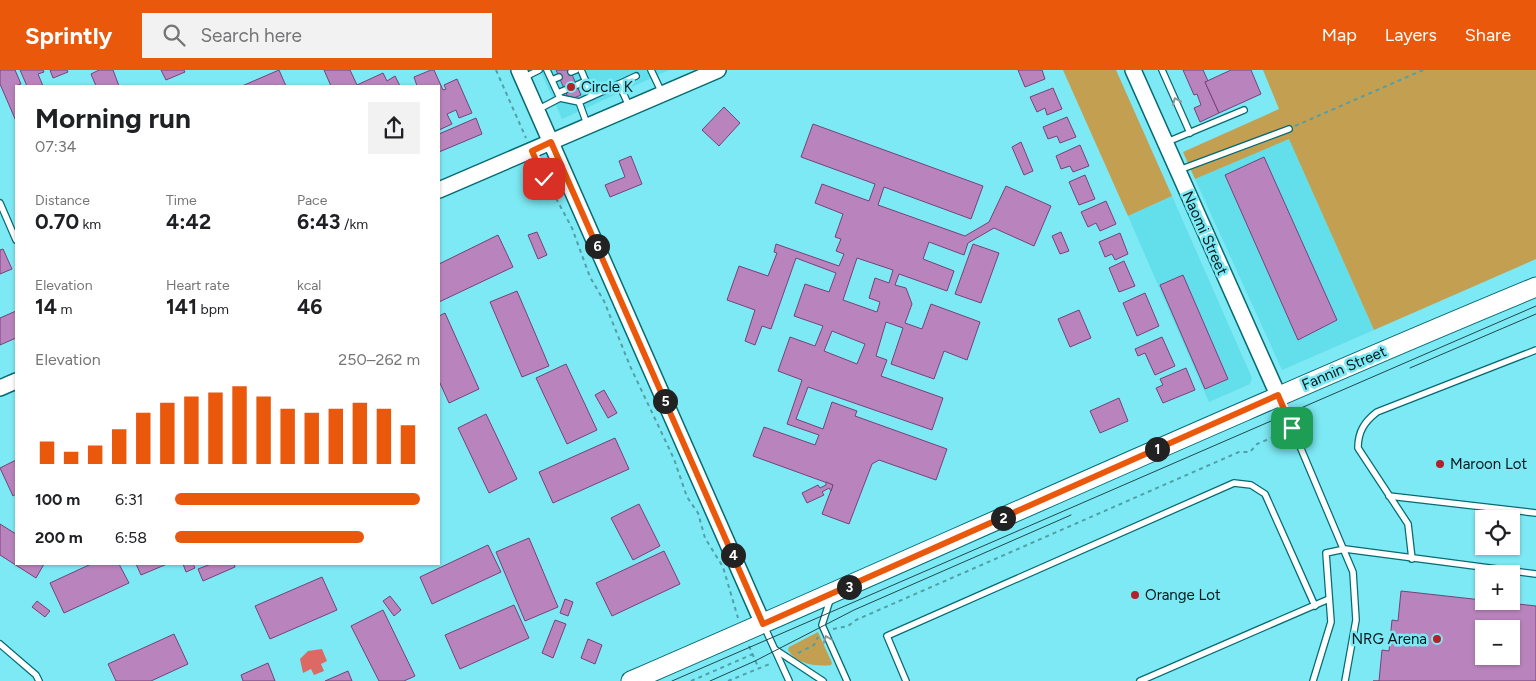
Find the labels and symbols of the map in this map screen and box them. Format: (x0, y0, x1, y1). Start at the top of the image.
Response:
place label: Circle K (581, 78, 634, 96)
marker: Circle K (565, 81, 577, 93)
one-way arrow (1171, 97, 1182, 106)
pin (523, 158, 565, 200)
street label: Naomi Street (1178, 188, 1232, 278)
pin: 6 (584, 234, 610, 258)
street label: Fannin Street (1299, 342, 1389, 394)
pin: 5 (652, 388, 678, 414)
pin (1271, 407, 1313, 449)
pin: 1 (1144, 436, 1170, 462)
place label: Maroon Lot (1450, 455, 1527, 473)
marker: Maroon Lot (1434, 458, 1446, 470)
pin: 2 (990, 506, 1016, 530)
pin: 4 (720, 542, 746, 568)
pin: 3 (836, 574, 862, 600)
place label: Orange Lot (1145, 586, 1221, 604)
marker: Orange Lot (1129, 589, 1141, 601)
place label: NRG Arena (1351, 630, 1427, 648)
marker: NRG Arena (1431, 633, 1443, 645)
one-way arrow (823, 635, 833, 644)

